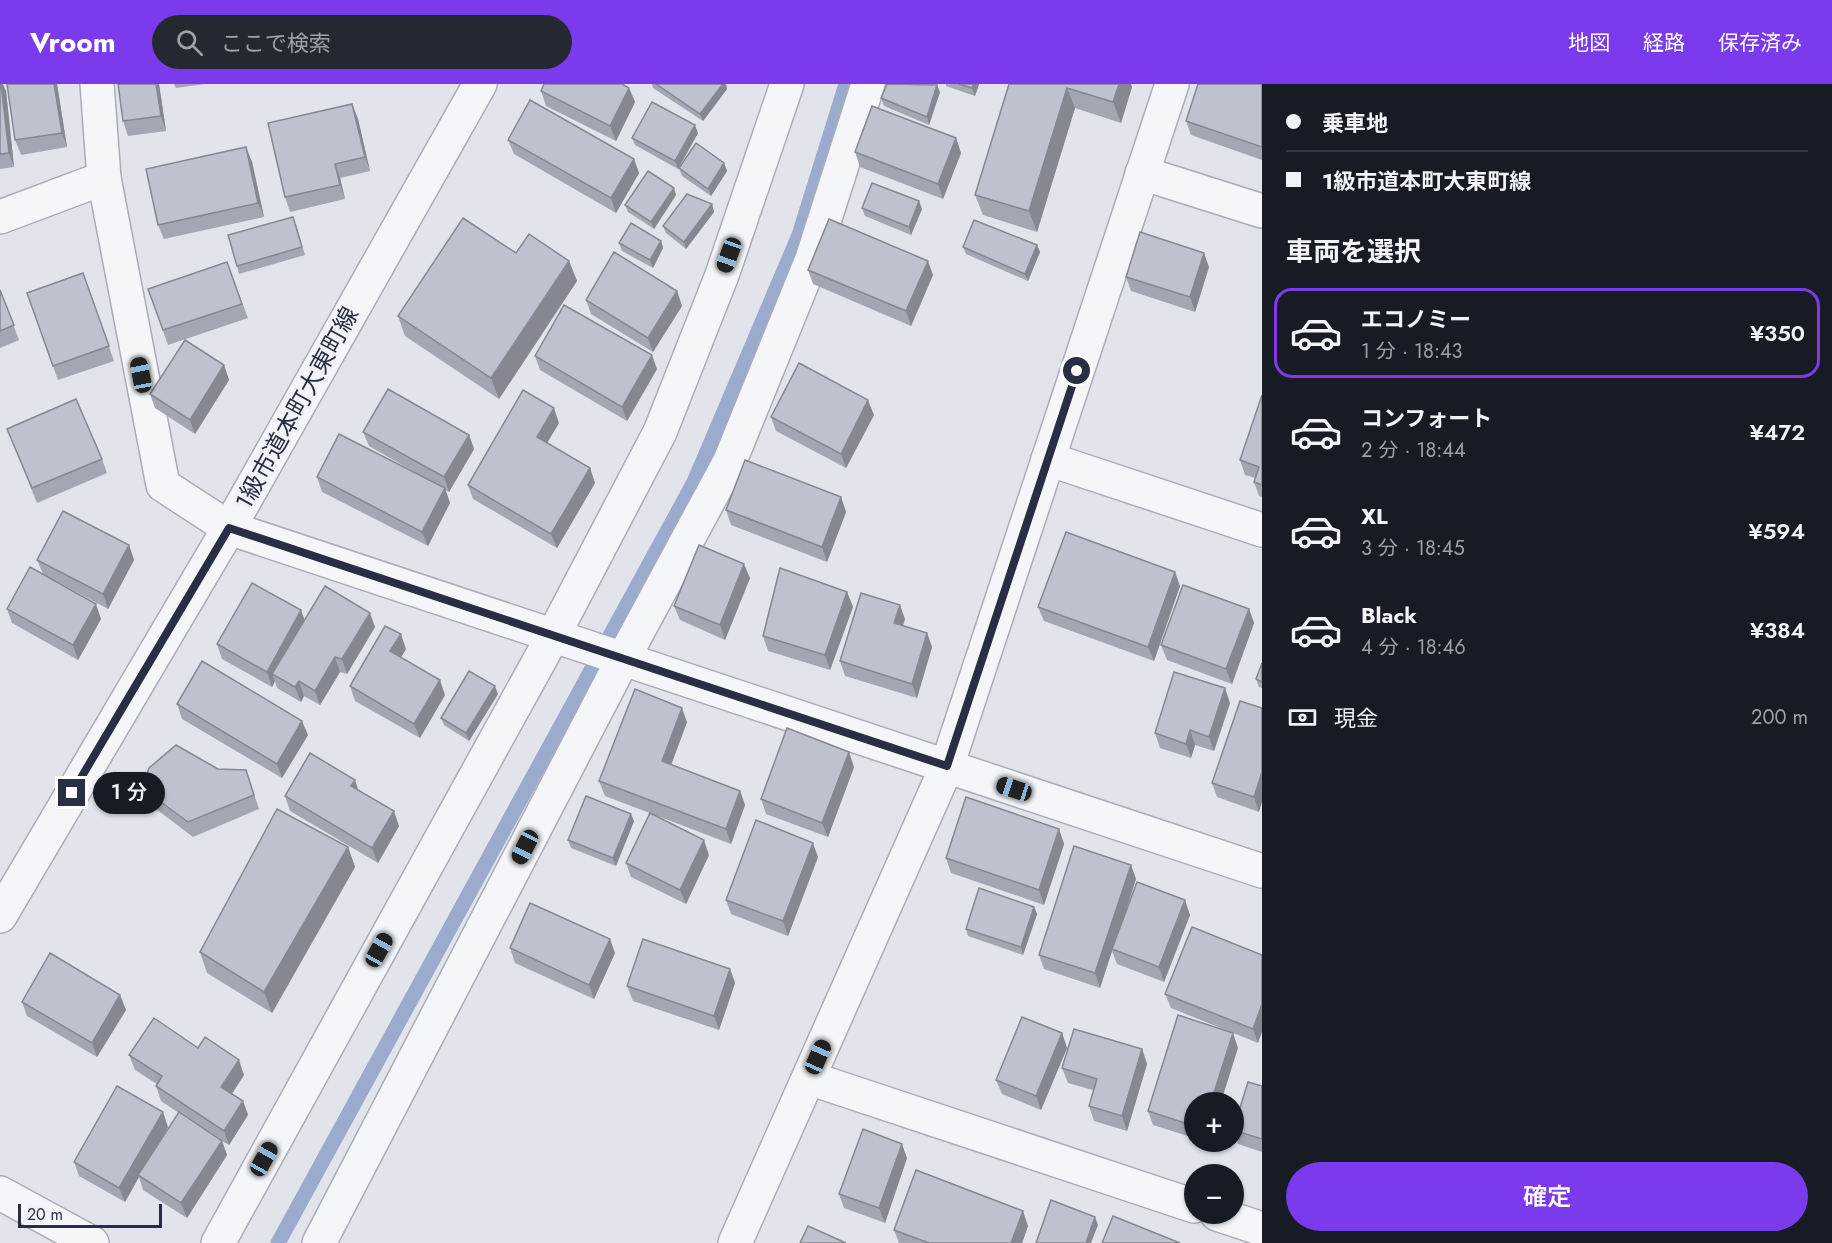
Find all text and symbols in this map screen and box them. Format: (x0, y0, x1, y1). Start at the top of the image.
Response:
search box (152, 15, 572, 69)
text: Vroom (30, 22, 116, 63)
icon: search (173, 26, 206, 59)
text: ここで検索 (221, 27, 331, 59)
text: 地図 (1568, 28, 1610, 58)
text: 経路 (1643, 28, 1685, 58)
text: 保存済み (1718, 28, 1802, 58)
text: 乗車地 (1322, 107, 1388, 139)
text: 1級市道本町大東町線 (1322, 165, 1531, 197)
text: 車両を選択 (1286, 232, 1421, 271)
car (714, 235, 744, 275)
street label: 1級市道本町大東町線 (226, 300, 367, 515)
text: エコノミー (1361, 303, 1471, 335)
icon: car (1289, 306, 1343, 360)
text: ¥350 (1750, 317, 1805, 349)
text: 1 分 · 18:43 (1361, 337, 1463, 366)
car (129, 356, 153, 394)
route start (1063, 357, 1090, 384)
text: コンフォート (1361, 402, 1492, 434)
icon: car (1289, 405, 1343, 459)
text: ¥472 (1750, 416, 1805, 448)
text: 2 分 · 18:44 (1361, 436, 1466, 465)
text: XL (1361, 500, 1388, 532)
icon: car (1289, 504, 1343, 558)
text: ¥594 (1749, 515, 1805, 547)
text: 3 分 · 18:45 (1361, 534, 1465, 563)
text: Black (1361, 599, 1417, 631)
icon: car (1289, 603, 1343, 657)
text: ¥384 (1750, 614, 1805, 646)
text: 4 分 · 18:46 (1361, 633, 1466, 662)
icon: cash (1286, 701, 1319, 734)
text: 現金 (1334, 702, 1378, 734)
text: 200 m (1751, 703, 1808, 732)
callout: 1 分 (93, 772, 165, 814)
car (994, 775, 1034, 803)
text: 1 分 (111, 778, 147, 807)
route end (58, 779, 85, 806)
car (509, 827, 541, 867)
car (362, 930, 396, 970)
car (802, 1037, 834, 1077)
map controls (1184, 1092, 1244, 1224)
button: + (1184, 1092, 1244, 1152)
car (247, 1139, 281, 1179)
button: 確定 (1286, 1162, 1808, 1231)
button: − (1184, 1164, 1244, 1224)
scale bar (18, 1201, 162, 1228)
text: 20 m (27, 1203, 63, 1226)

